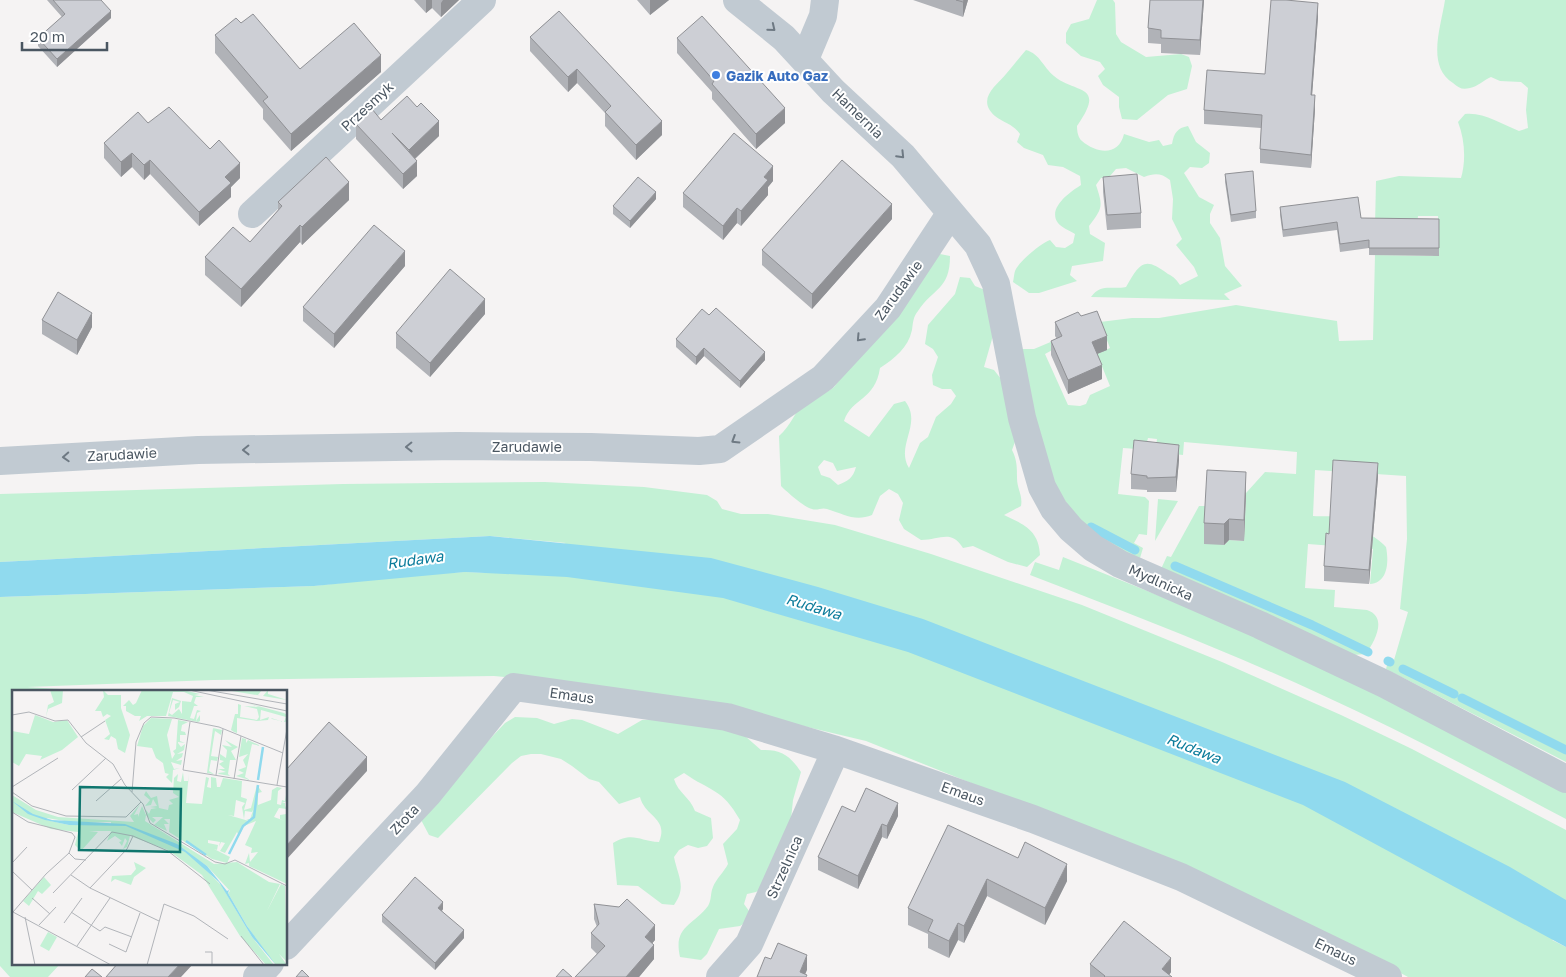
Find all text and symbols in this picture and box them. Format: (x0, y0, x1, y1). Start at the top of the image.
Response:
scale bar (22, 20, 108, 52)
one-way arrow (766, 23, 775, 31)
text: 20 m (30, 27, 65, 45)
place label: Gazik Auto Gaz (726, 67, 828, 84)
marker: Gazik Auto Gaz (710, 69, 722, 81)
street label: Przesmyk (337, 77, 397, 134)
street label: Hamernia (829, 84, 887, 142)
one-way arrow (895, 150, 904, 159)
street label: Zarudawie (871, 257, 925, 323)
one-way arrow (857, 333, 866, 342)
one-way arrow (731, 434, 740, 443)
street label: Zarudawie (492, 438, 562, 455)
one-way arrow (404, 442, 412, 452)
street label: Zarudawie (87, 444, 157, 464)
one-way arrow (242, 444, 250, 455)
one-way arrow (62, 452, 70, 463)
water label: Rudawa (386, 546, 445, 572)
street label: Mydlnicka (1126, 560, 1196, 604)
water label: Rudawa (784, 589, 844, 623)
street label: Emaus (549, 683, 595, 707)
inset map (12, 690, 288, 964)
water label: Rudawa (1164, 729, 1224, 767)
street label: Emaus (939, 777, 987, 809)
street label: Złota (386, 800, 422, 838)
street label: Strzelnica (763, 833, 805, 901)
street label: Emaus (1312, 934, 1360, 968)

